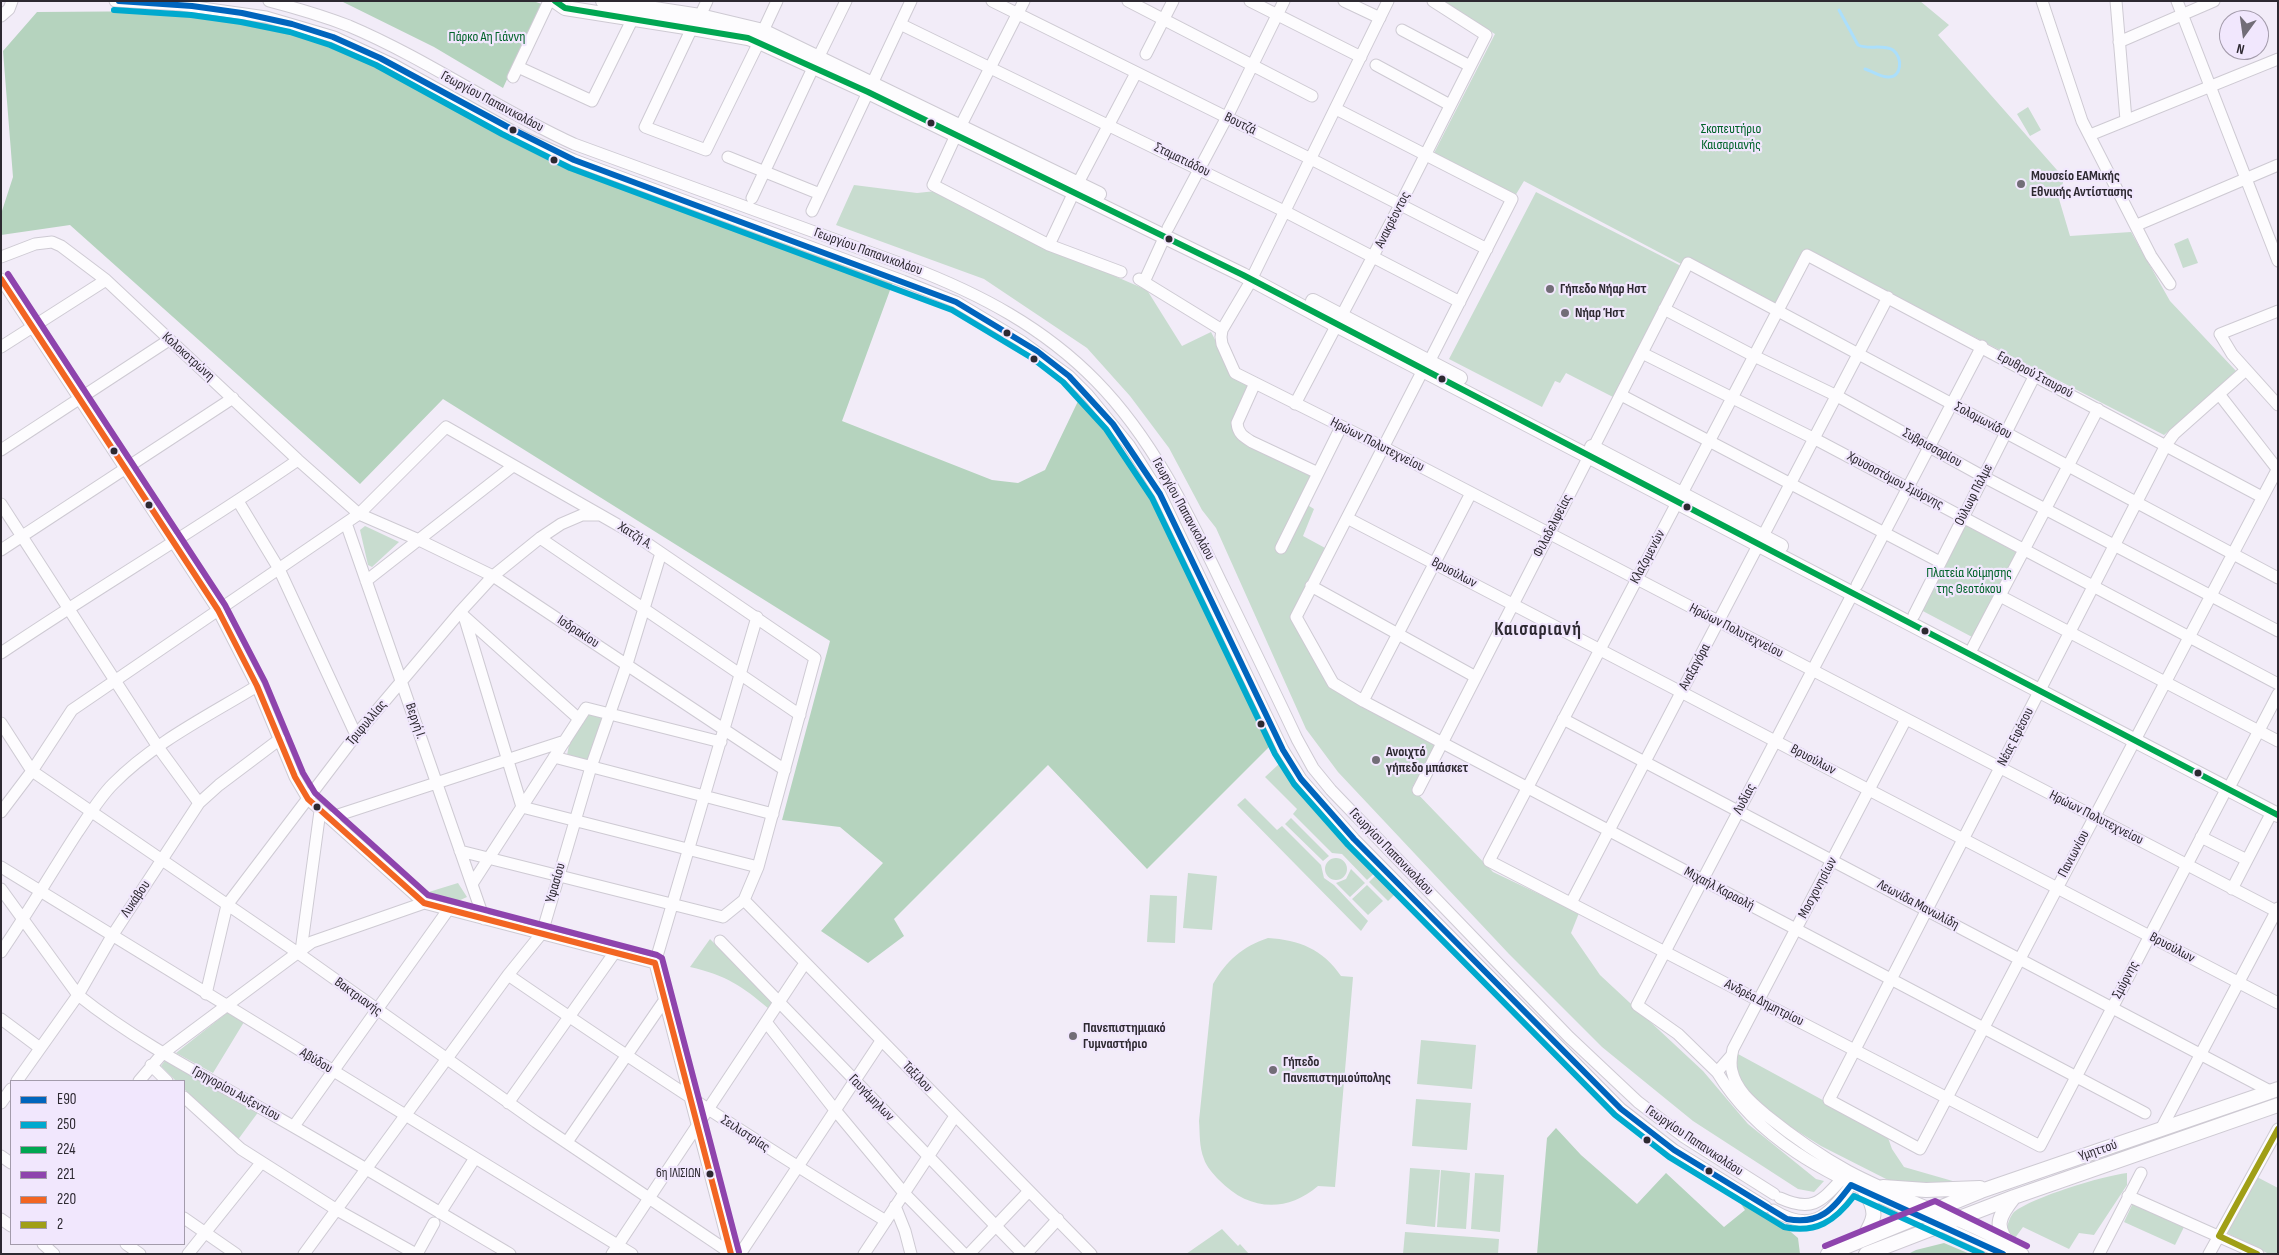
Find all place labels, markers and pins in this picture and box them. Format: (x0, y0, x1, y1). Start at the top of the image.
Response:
unlabelled marker (926, 118, 936, 128)
unlabelled marker (508, 125, 518, 135)
unlabelled marker (549, 155, 559, 165)
place label: Μουσείο ΕΑΜικής Εθνικής Αντίστασης (2031, 168, 2133, 200)
marker: Μουσείο ΕΑΜικής Εθνικής Αντίστασης (2015, 178, 2027, 190)
unlabelled marker (1164, 234, 1174, 244)
place label: Γήπεδο Νήαρ Ηστ (1560, 281, 1647, 297)
marker: Γήπεδο Νήαρ Ηστ (1544, 283, 1556, 295)
place label: Νήαρ Ήστ (1575, 305, 1625, 321)
marker: Νήαρ Ήστ (1559, 307, 1571, 319)
unlabelled marker (1002, 328, 1012, 338)
unlabelled marker (1029, 354, 1039, 364)
unlabelled marker (1437, 374, 1447, 384)
unlabelled marker (109, 446, 119, 456)
unlabelled marker (144, 500, 154, 510)
unlabelled marker (1682, 502, 1692, 512)
unlabelled marker (1920, 626, 1930, 636)
unlabelled marker (1256, 719, 1266, 729)
place label: Ανοιχτό γήπεδο μπάσκετ (1386, 744, 1468, 776)
marker: Ανοιχτό γήπεδο μπάσκετ (1370, 754, 1382, 766)
unlabelled marker (2193, 768, 2203, 778)
unlabelled marker (312, 802, 322, 812)
place label: Πανεπιστημιακό Γυμναστήριο (1083, 1020, 1166, 1052)
marker: Πανεπιστημιακό Γυμναστήριο (1067, 1030, 1079, 1042)
place label: Γήπεδο Πανεπιστημιούπολης (1283, 1054, 1391, 1086)
marker: Γήπεδο Πανεπιστημιούπολης (1267, 1064, 1279, 1076)
unlabelled marker (1642, 1135, 1652, 1145)
place label: 6η ΙΛΙΣΙΩΝ (656, 1166, 701, 1182)
unlabelled marker (1704, 1166, 1714, 1176)
marker: 6η ΙΛΙΣΙΩΝ (705, 1169, 715, 1179)

